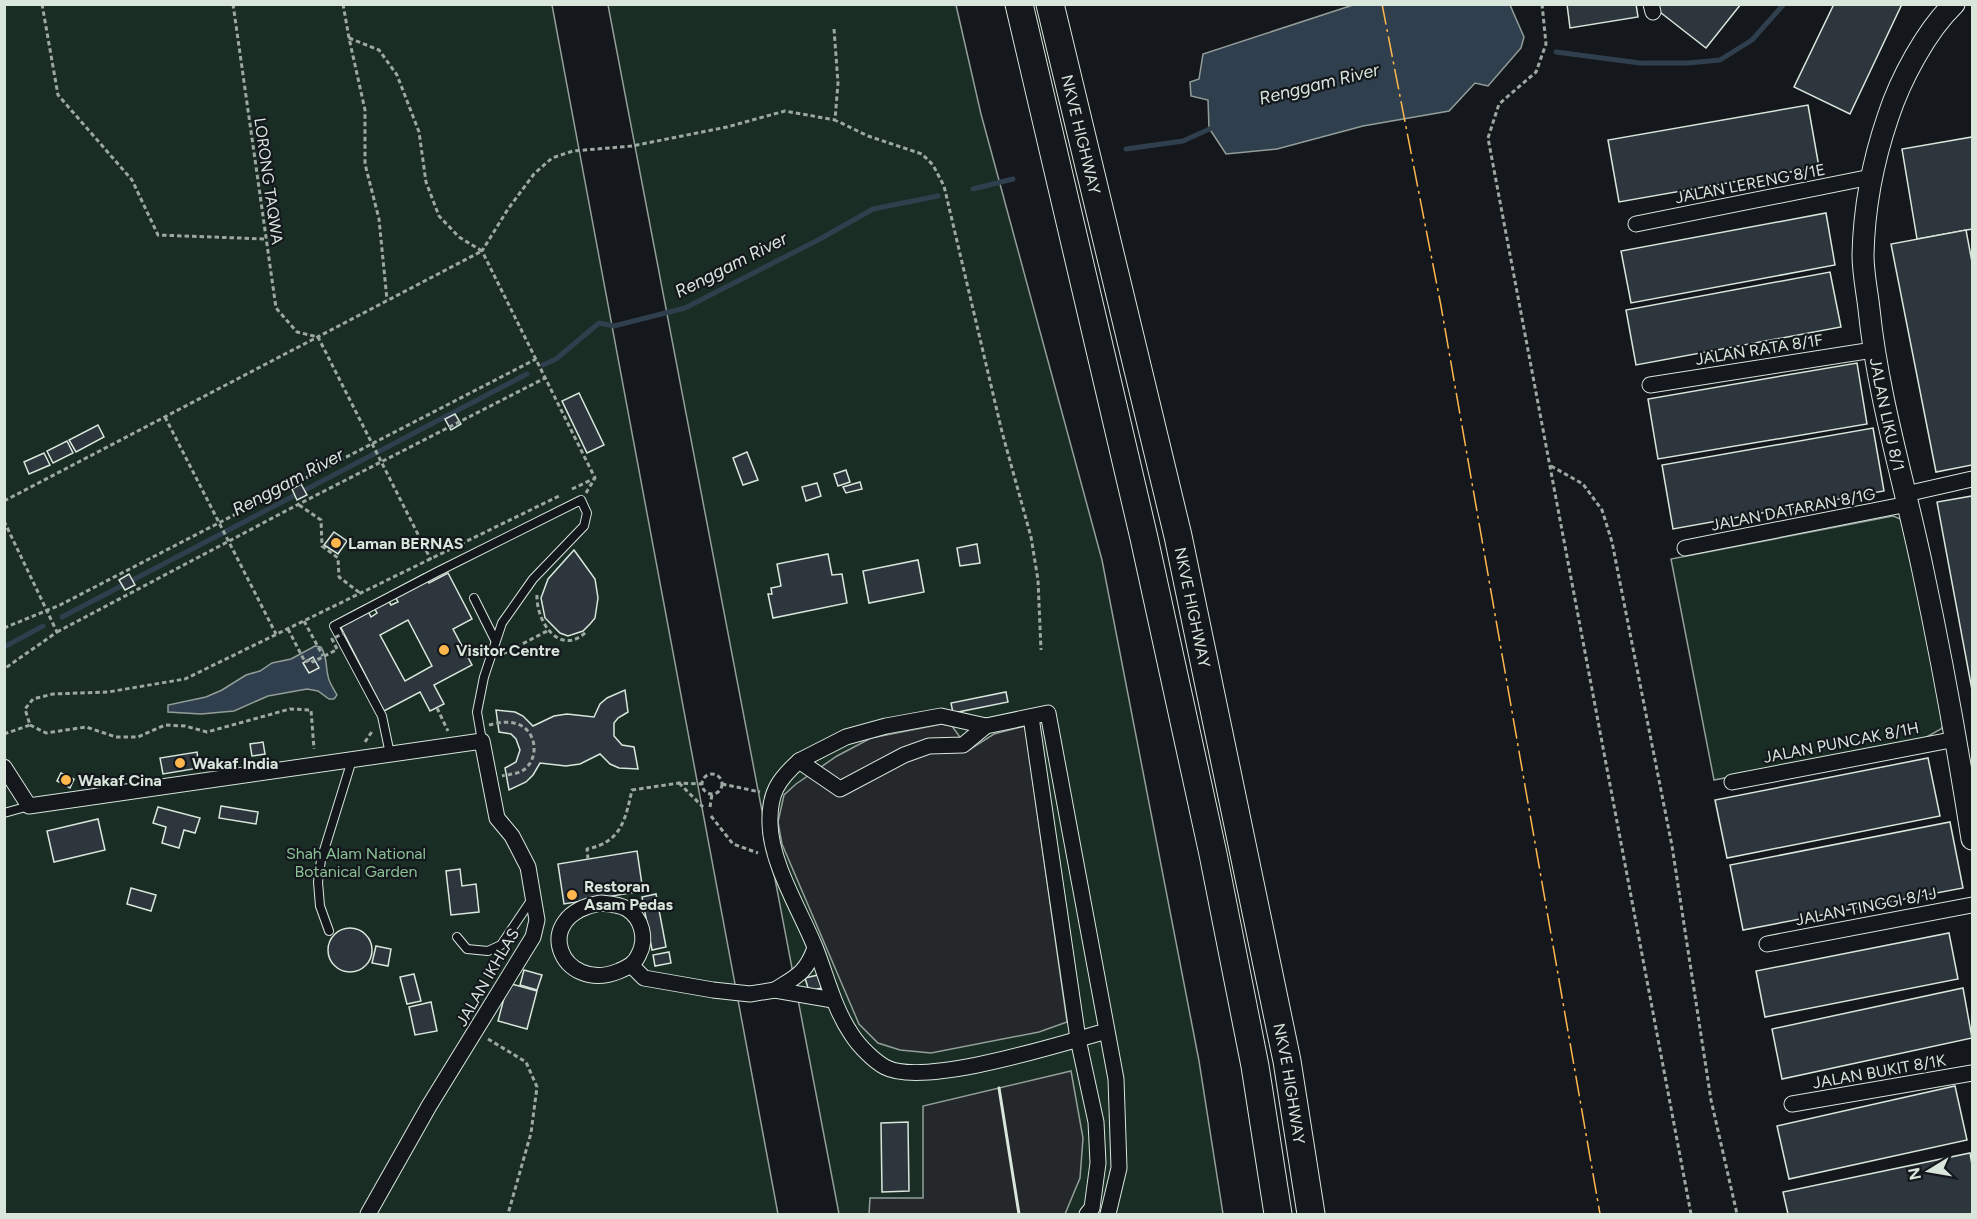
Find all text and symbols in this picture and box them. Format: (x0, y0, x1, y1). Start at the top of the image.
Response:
water label: Renggam River (1257, 58, 1382, 110)
street label: NKVE HIGHWAY (1057, 73, 1104, 196)
street label: LORONG TAQWA (250, 116, 287, 246)
street label: JALAN LERENG 8/1E (1673, 160, 1827, 207)
water label: Renggam River (671, 227, 792, 303)
street label: JALAN RATA 8/1F (1694, 330, 1825, 369)
street label: JALAN LIKU 8/1 (1866, 356, 1908, 473)
water label: Renggam River (228, 443, 348, 521)
street label: JALAN DATARAN 8/1G (1709, 484, 1877, 535)
place label: Laman BERNAS (348, 534, 464, 553)
marker: Laman BERNAS (329, 536, 343, 550)
street label: NKVE HIGHWAY (1171, 546, 1214, 670)
place label: Visitor Centre (456, 641, 560, 660)
marker: Visitor Centre (437, 643, 451, 657)
street label: JALAN PUNCAK 8/1H (1762, 718, 1921, 767)
place label: Wakaf India (192, 754, 278, 773)
marker: Wakaf India (173, 756, 187, 770)
place label: Wakaf Cina (78, 771, 162, 790)
marker: Wakaf Cina (59, 773, 73, 787)
park label: Shah Alam National Botanical Garden (286, 844, 426, 881)
place label: Restoran Asam Pedas (584, 877, 674, 914)
street label: JALAN TINGGI 8/1J (1794, 883, 1938, 929)
marker: Restoran Asam Pedas (565, 888, 579, 902)
street label: JALAN IKHLAS (452, 925, 523, 1029)
street label: NKVE HIGHWAY (1269, 1021, 1309, 1146)
street label: JALAN BUKIT 8/1K (1811, 1050, 1947, 1093)
north arrow (1899, 1141, 1959, 1201)
text: N (1904, 1166, 1925, 1182)

